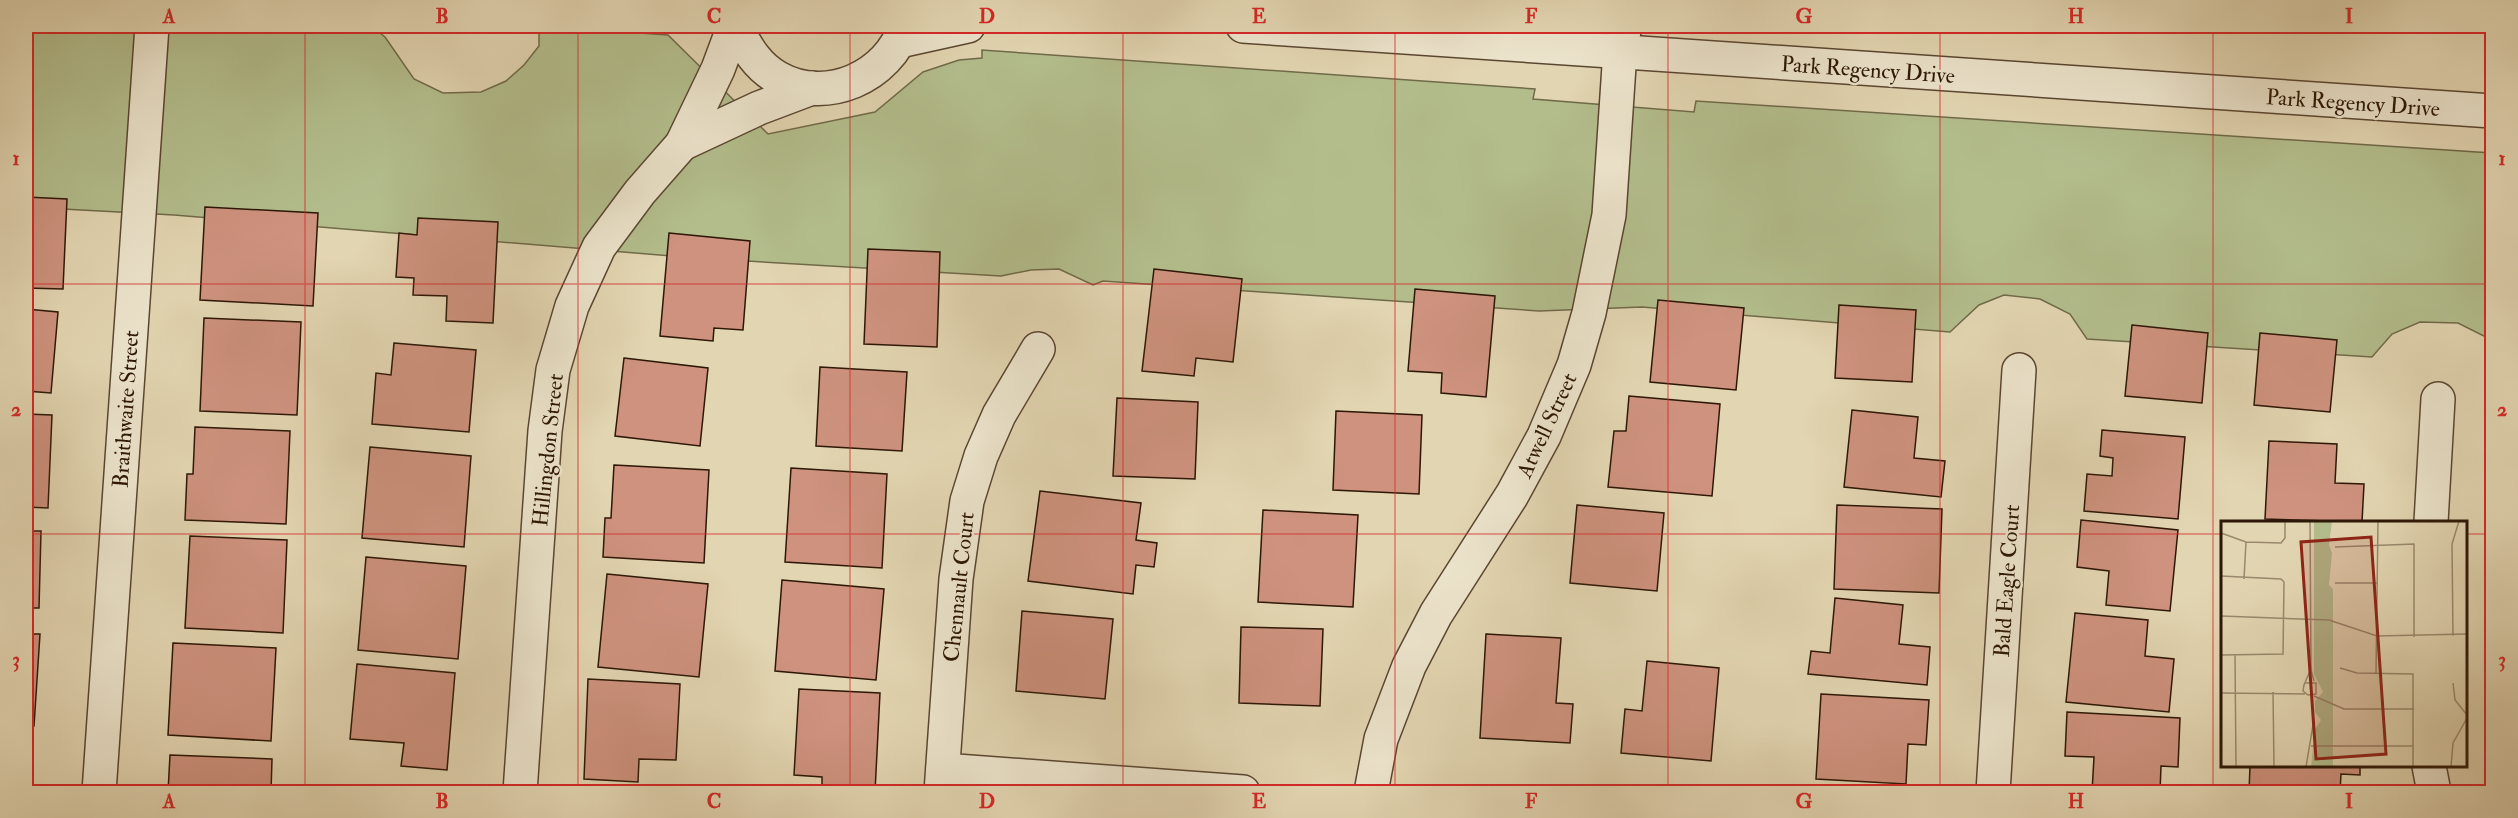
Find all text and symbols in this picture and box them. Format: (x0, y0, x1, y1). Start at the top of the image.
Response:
text: A (162, 4, 176, 29)
text: B (435, 4, 449, 29)
text: C (707, 4, 721, 29)
text: D (979, 4, 995, 29)
text: E (1252, 4, 1267, 29)
text: F (1525, 4, 1538, 29)
text: G (1796, 4, 1813, 29)
text: H (2068, 4, 2084, 29)
text: I (2345, 4, 2353, 29)
street label: Park Regency Drive (1780, 50, 1956, 90)
street label: Park Regency Drive (2265, 83, 2441, 123)
text: 1 (12, 146, 20, 171)
text: 1 (2498, 146, 2506, 171)
street label: Braithwaite Street (107, 329, 145, 489)
street label: Atwell Street (1510, 368, 1583, 483)
street label: Hillingdon Street (526, 372, 570, 528)
text: 2 (11, 397, 21, 422)
text: 2 (2497, 397, 2507, 422)
street label: Bald Eagle Court (1988, 504, 2026, 658)
street label: Chennault Court (937, 511, 981, 663)
inset map (2221, 521, 2467, 767)
text: 3 (12, 647, 20, 672)
text: 3 (2498, 647, 2506, 672)
text: A (162, 789, 176, 814)
text: B (435, 789, 449, 814)
text: C (707, 789, 721, 814)
text: D (979, 789, 995, 814)
text: E (1252, 789, 1267, 814)
text: F (1525, 789, 1538, 814)
text: G (1796, 789, 1813, 814)
text: H (2068, 789, 2084, 814)
text: I (2345, 789, 2353, 814)

